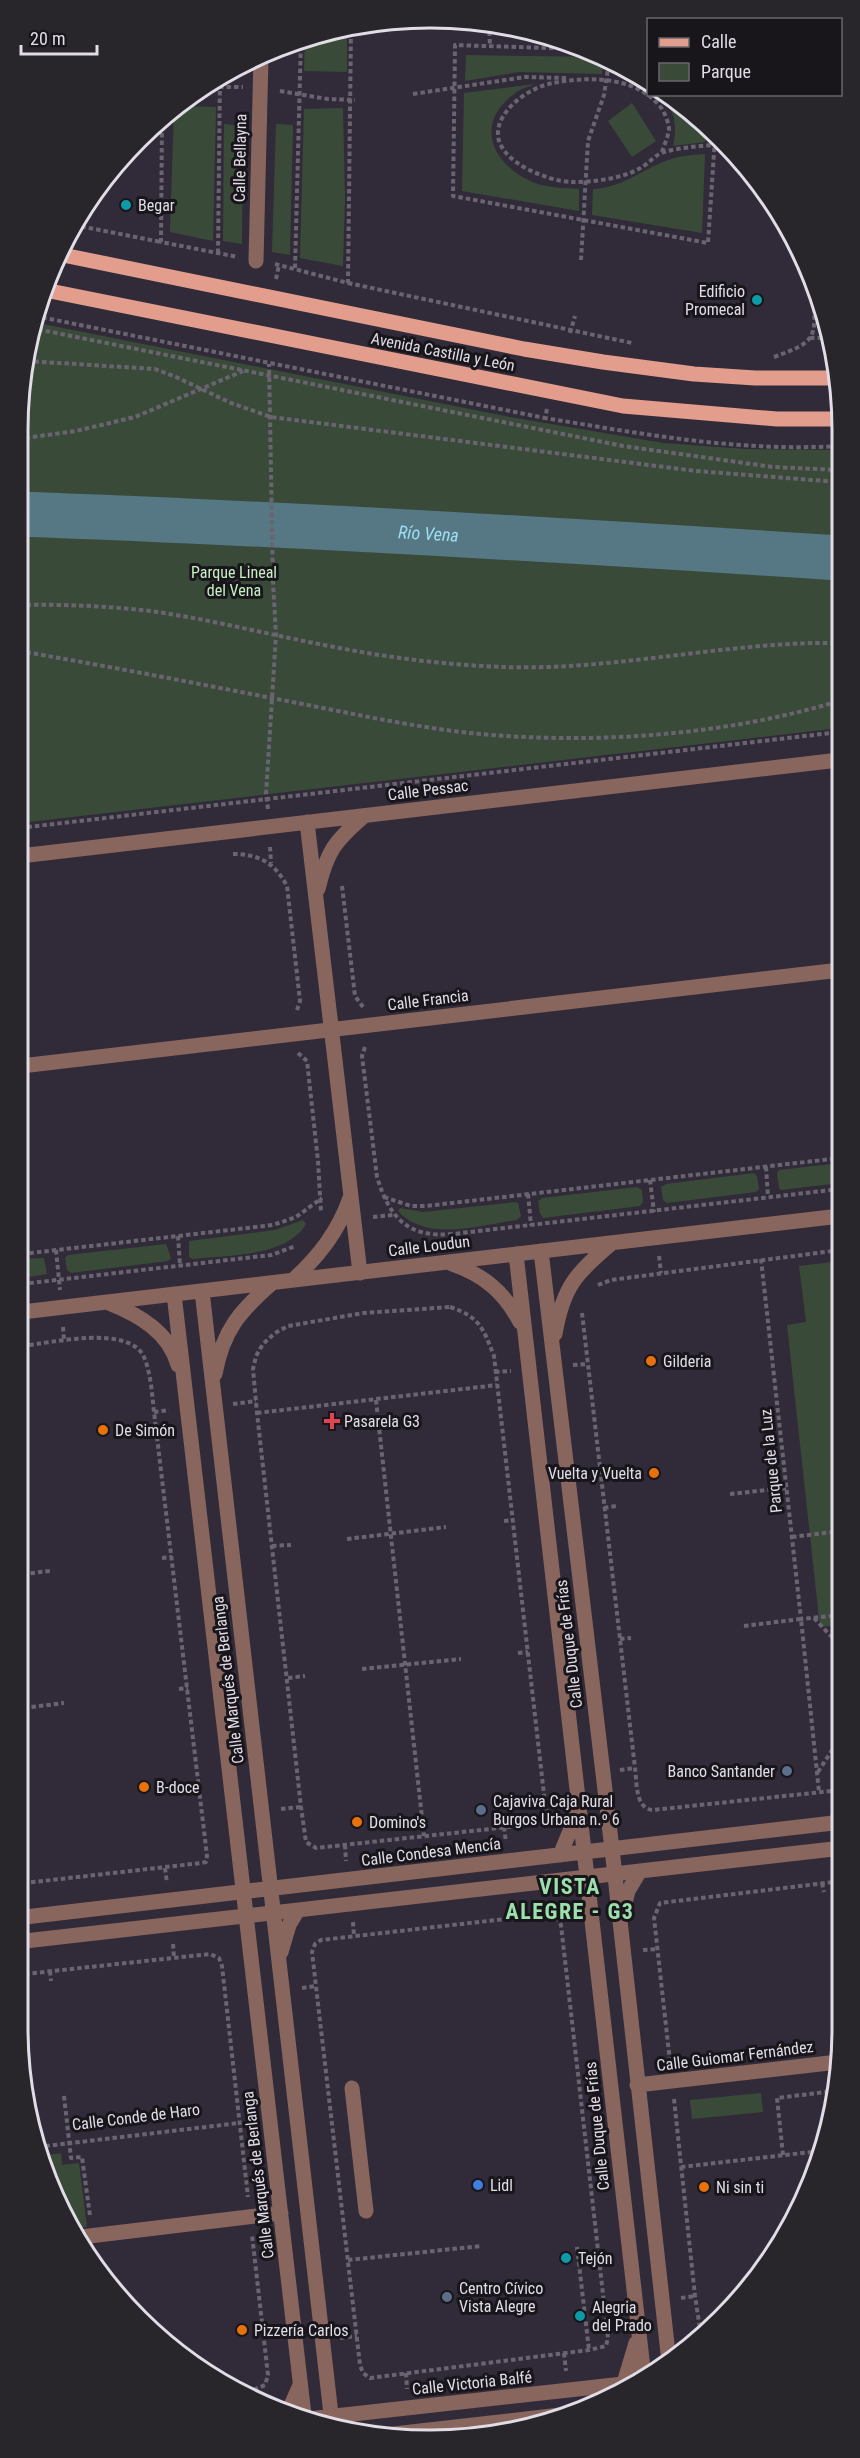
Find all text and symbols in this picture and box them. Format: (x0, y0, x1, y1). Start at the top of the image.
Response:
scale bar (21, 18, 98, 56)
legend (647, 18, 842, 96)
text: 20 m (30, 28, 65, 49)
text: Calle (701, 31, 737, 52)
text: Parque (701, 61, 751, 82)
street label: Calle Bellayna (230, 114, 250, 202)
place label: Begar (138, 196, 175, 215)
marker: Begar (119, 198, 133, 212)
place label: Edificio Promecal (685, 282, 745, 319)
marker: Edificio Promecal (750, 293, 764, 307)
street label: Avenida Castilla y León (369, 329, 517, 375)
water label: Río Vena (398, 521, 459, 545)
park label: Parque Lineal del Vena (191, 563, 277, 600)
street label: Calle Pessac (387, 776, 469, 804)
street label: Calle Francia (386, 986, 470, 1014)
street label: Calle Loudun (387, 1232, 471, 1260)
place label: Gilderia (663, 1352, 711, 1371)
marker: Gilderia (644, 1354, 658, 1368)
street label: Parque de la Luz (756, 1408, 786, 1514)
place label: Pasarela G3 (344, 1412, 420, 1431)
marker: Pasarela G3 (325, 1414, 339, 1428)
place label: De Simón (115, 1421, 175, 1440)
marker: De Simón (96, 1423, 110, 1437)
place label: Vuelta y Vuelta (548, 1464, 642, 1483)
marker: Vuelta y Vuelta (647, 1466, 661, 1480)
street label: Calle Duque de Frías (552, 1579, 586, 1709)
street label: Calle Marqués de Berlanga (208, 1595, 248, 1765)
place label: Banco Santander (668, 1762, 775, 1781)
marker: Banco Santander (780, 1764, 794, 1778)
place label: B-doce (156, 1778, 200, 1797)
marker: B-doce (137, 1780, 151, 1794)
place label: Cajaviva Caja Rural Burgos Urbana n.º 6 (493, 1792, 620, 1829)
marker: Cajaviva Caja Rural Burgos Urbana n.º 6 (474, 1803, 488, 1817)
place label: Domino's (369, 1813, 426, 1832)
marker: Domino's (350, 1815, 364, 1829)
street label: Calle Condesa Mencía (360, 1834, 502, 1870)
district label: VISTA ALEGRE - G3 (506, 1874, 634, 1924)
street label: Calle Guiomar Fernández (655, 2037, 815, 2075)
street label: Calle Duque de Frías (581, 2061, 613, 2191)
street label: Calle Marqués de Berlanga (238, 2090, 278, 2260)
street label: Calle Conde de Haro (71, 2100, 201, 2134)
place label: Lidl (490, 2176, 513, 2195)
marker: Lidl (471, 2178, 485, 2192)
place label: Ni sin ti (716, 2178, 764, 2197)
marker: Ni sin ti (697, 2180, 711, 2194)
place label: Tejón (578, 2249, 612, 2268)
marker: Tejón (559, 2251, 573, 2265)
place label: Centro Cívico Vista Alegre (459, 2279, 543, 2316)
marker: Centro Cívico Vista Alegre (440, 2290, 454, 2304)
place label: Alegria del Prado (592, 2298, 652, 2335)
marker: Alegria del Prado (573, 2309, 587, 2323)
place label: Pizzería Carlos (254, 2321, 349, 2340)
marker: Pizzería Carlos (235, 2323, 249, 2337)
street label: Calle Victoria Balfé (411, 2367, 533, 2399)

